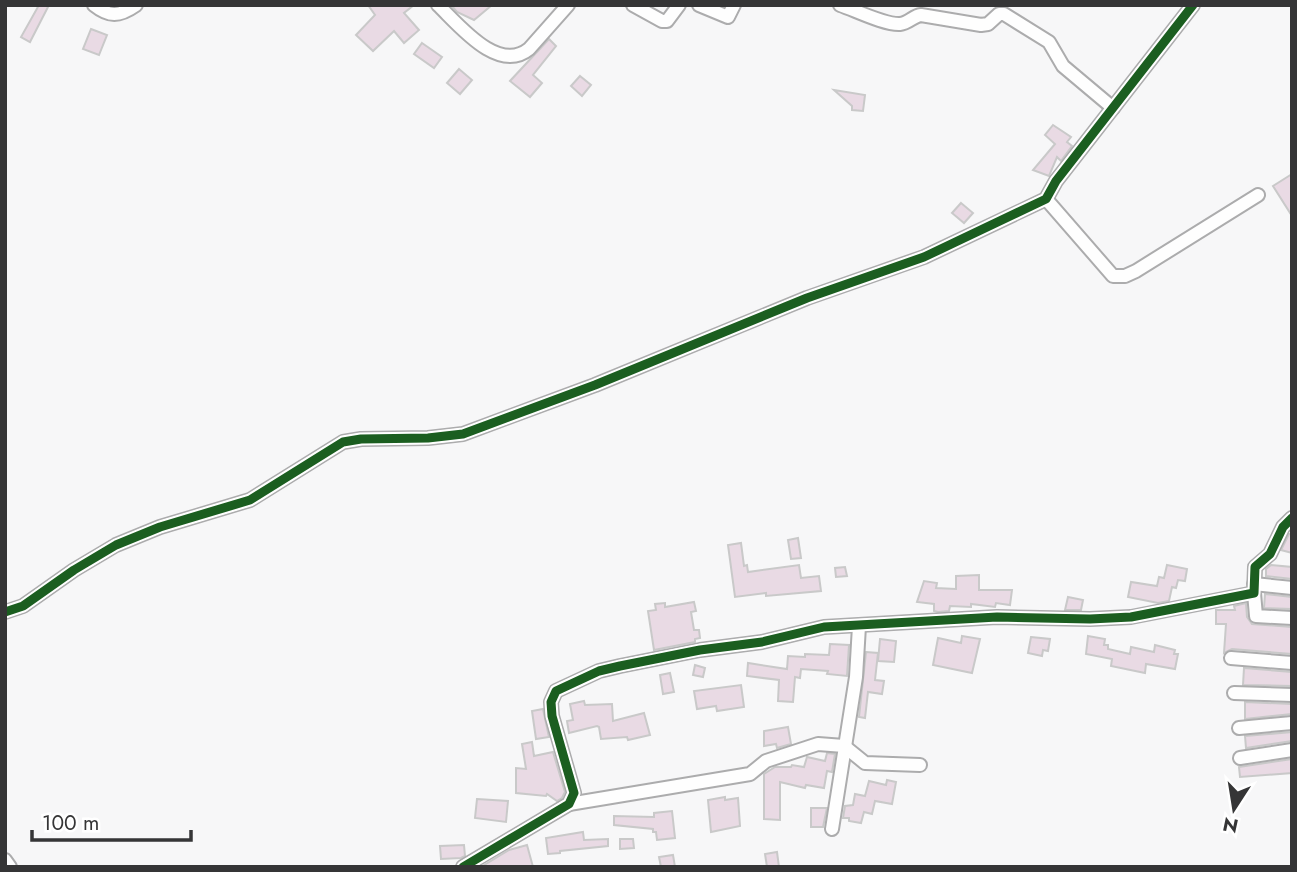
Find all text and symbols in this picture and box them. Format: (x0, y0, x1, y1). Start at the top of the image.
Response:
north arrow (1199, 774, 1269, 844)
scale bar (32, 798, 191, 842)
text: 100 m (42, 808, 99, 838)
text: N (1220, 810, 1241, 840)

